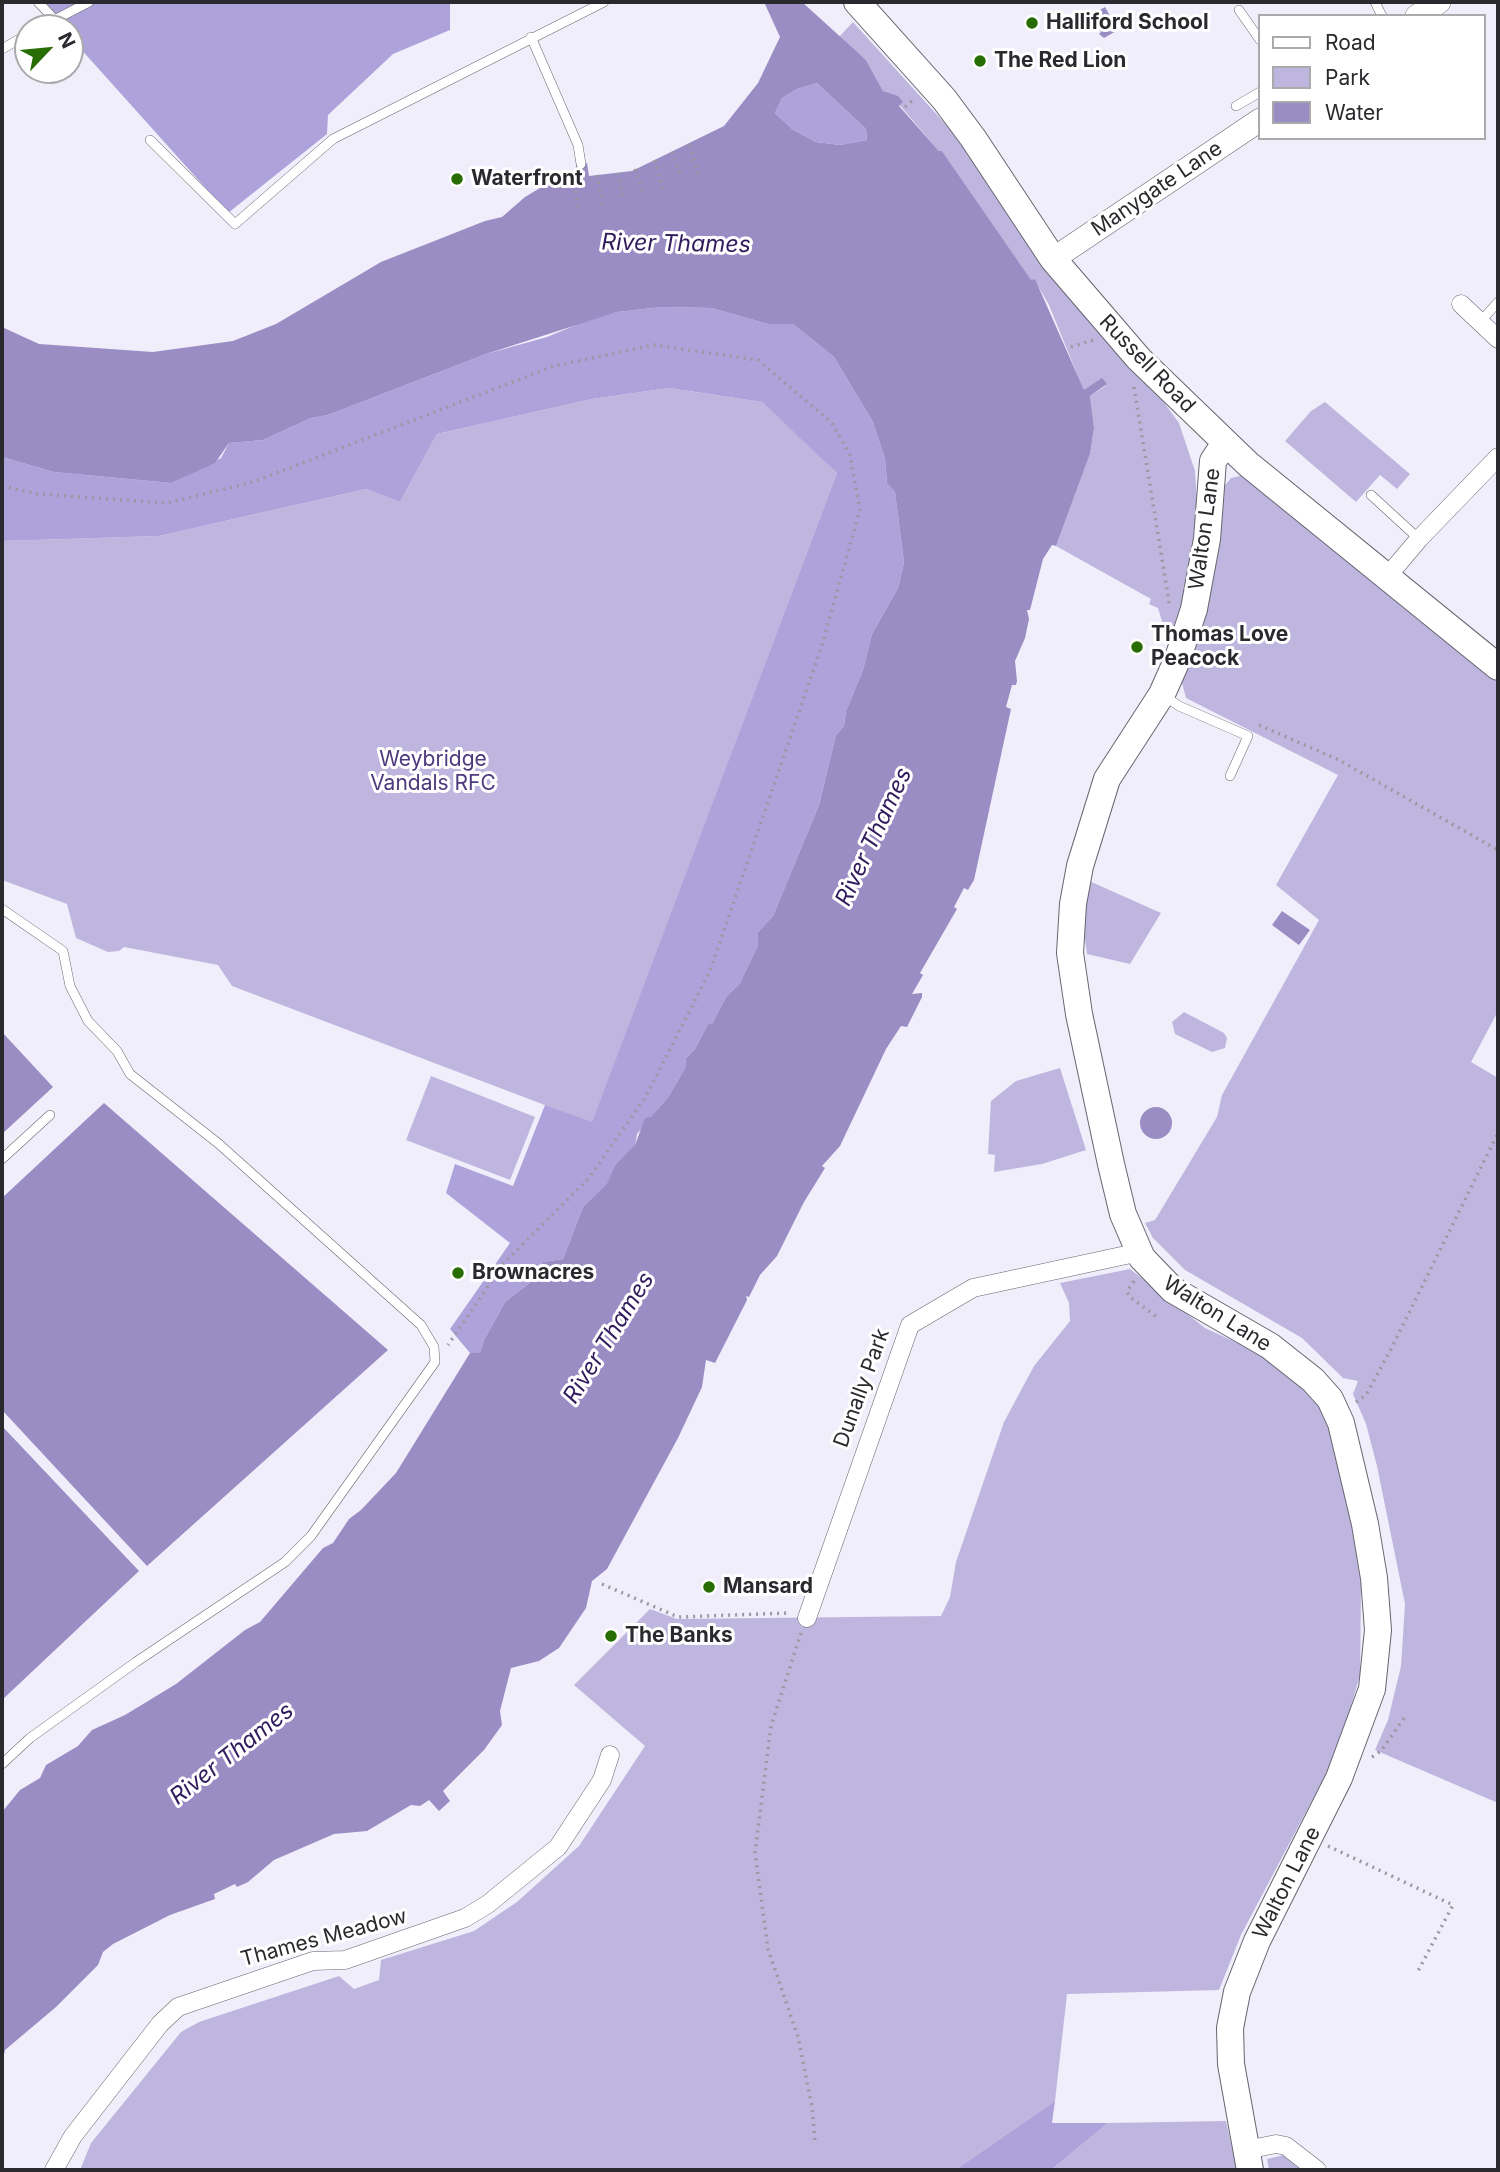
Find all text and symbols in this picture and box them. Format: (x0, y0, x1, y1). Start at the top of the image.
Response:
place label: Halliford School (1046, 10, 1209, 36)
north arrow (14, 14, 84, 84)
legend (1258, 14, 1486, 140)
marker: Halliford School (1024, 15, 1040, 31)
text: N (53, 29, 80, 52)
text: Road (1325, 30, 1376, 55)
place label: The Red Lion (994, 48, 1126, 74)
marker: The Red Lion (972, 53, 988, 69)
text: Park (1325, 65, 1370, 90)
text: Water (1325, 100, 1383, 125)
street label: Manygate Lane (1087, 136, 1227, 242)
place label: Waterfront (471, 166, 583, 192)
marker: Waterfront (449, 171, 465, 187)
water label: River Thames (601, 229, 751, 259)
street label: Russell Road (1094, 310, 1200, 418)
street label: Walton Lane (1184, 466, 1226, 592)
place label: Thomas Love Peacock (1151, 622, 1288, 672)
marker: Thomas Love Peacock (1129, 639, 1145, 655)
park label: Weybridge Vandals RFC (370, 747, 496, 797)
water label: River Thames (830, 763, 918, 911)
place label: Brownacres (472, 1260, 594, 1286)
marker: Brownacres (450, 1265, 466, 1281)
water label: River Thames (558, 1267, 660, 1409)
street label: Walton Lane (1158, 1271, 1276, 1357)
street label: Dunally Park (829, 1325, 895, 1451)
place label: Mansard (723, 1574, 813, 1600)
marker: Mansard (701, 1579, 717, 1595)
place label: The Banks (625, 1623, 733, 1649)
marker: The Banks (603, 1628, 619, 1644)
water label: River Thames (165, 1697, 299, 1811)
street label: Walton Lane (1248, 1823, 1326, 1943)
street label: Thames Meadow (238, 1904, 410, 1972)

